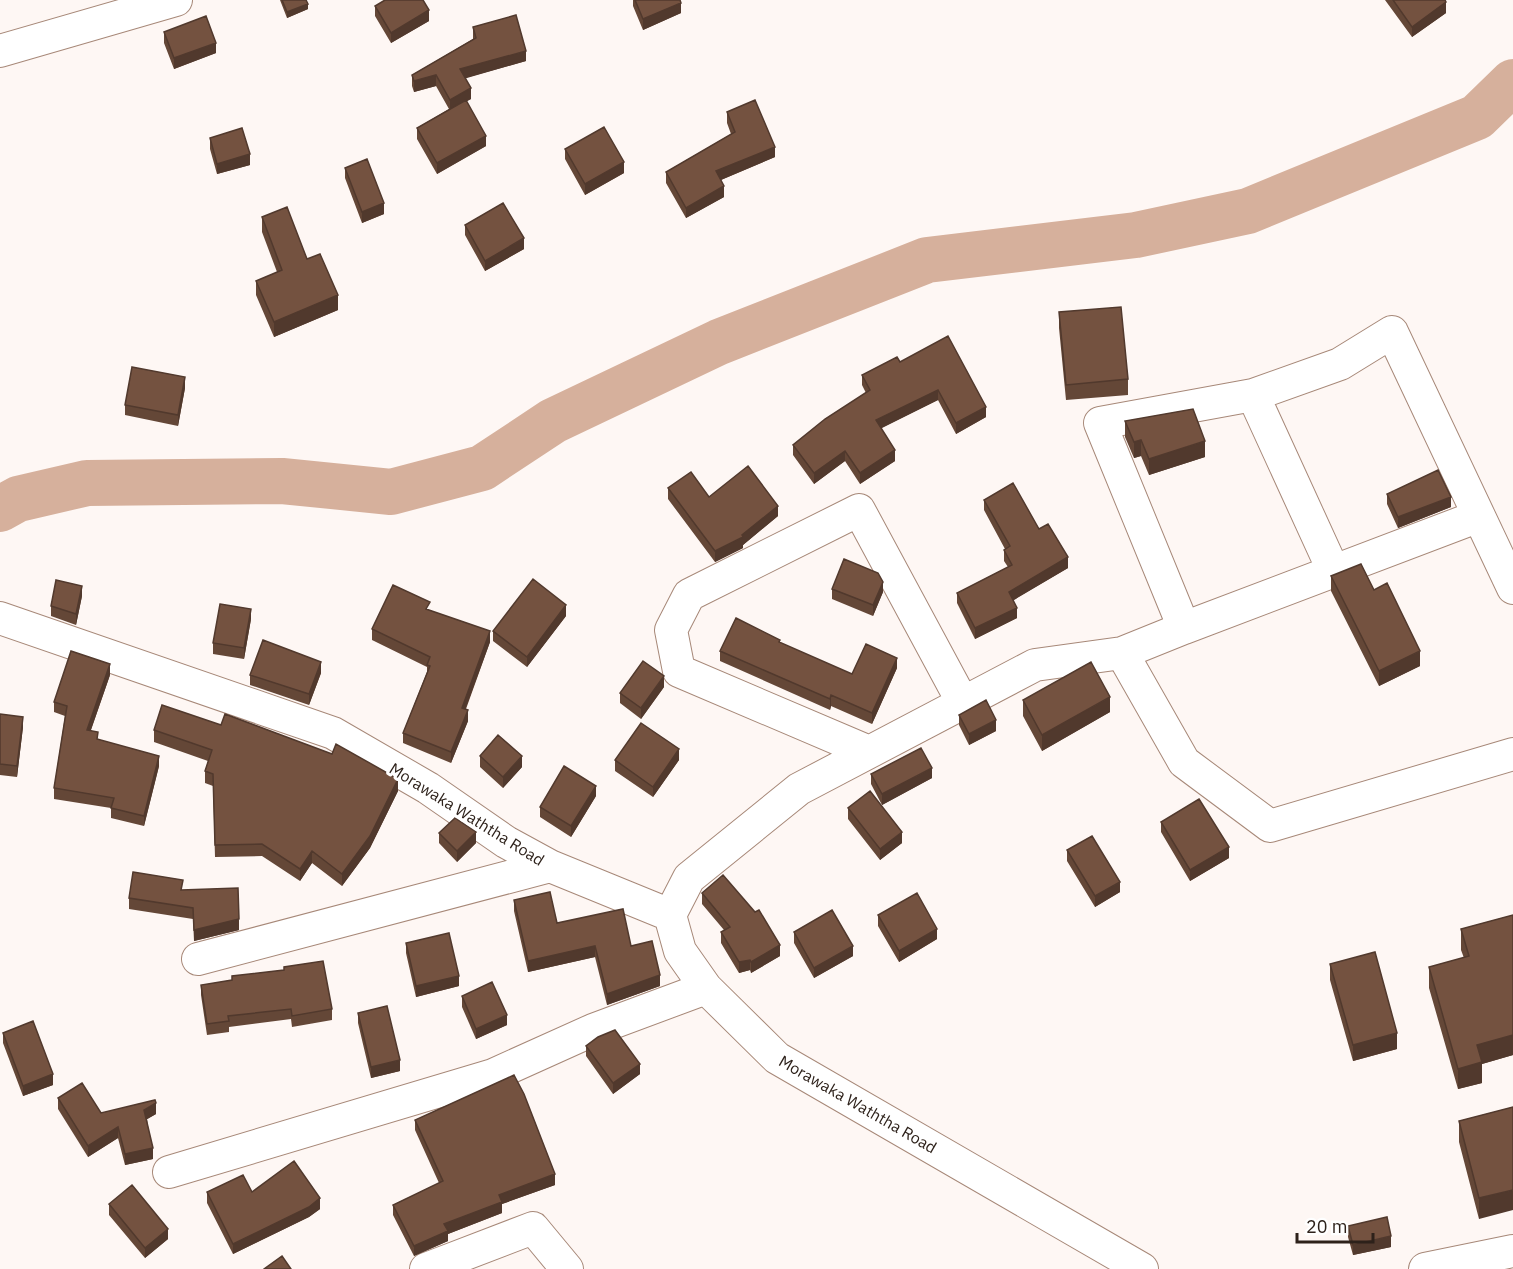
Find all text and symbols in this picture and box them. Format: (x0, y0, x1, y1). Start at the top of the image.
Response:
street label: Morawaka Waththa Road (386, 758, 548, 870)
street label: Morawaka Waththa Road (776, 1051, 940, 1157)
scale bar (1297, 1206, 1374, 1244)
text: 20 m (1306, 1215, 1348, 1238)

